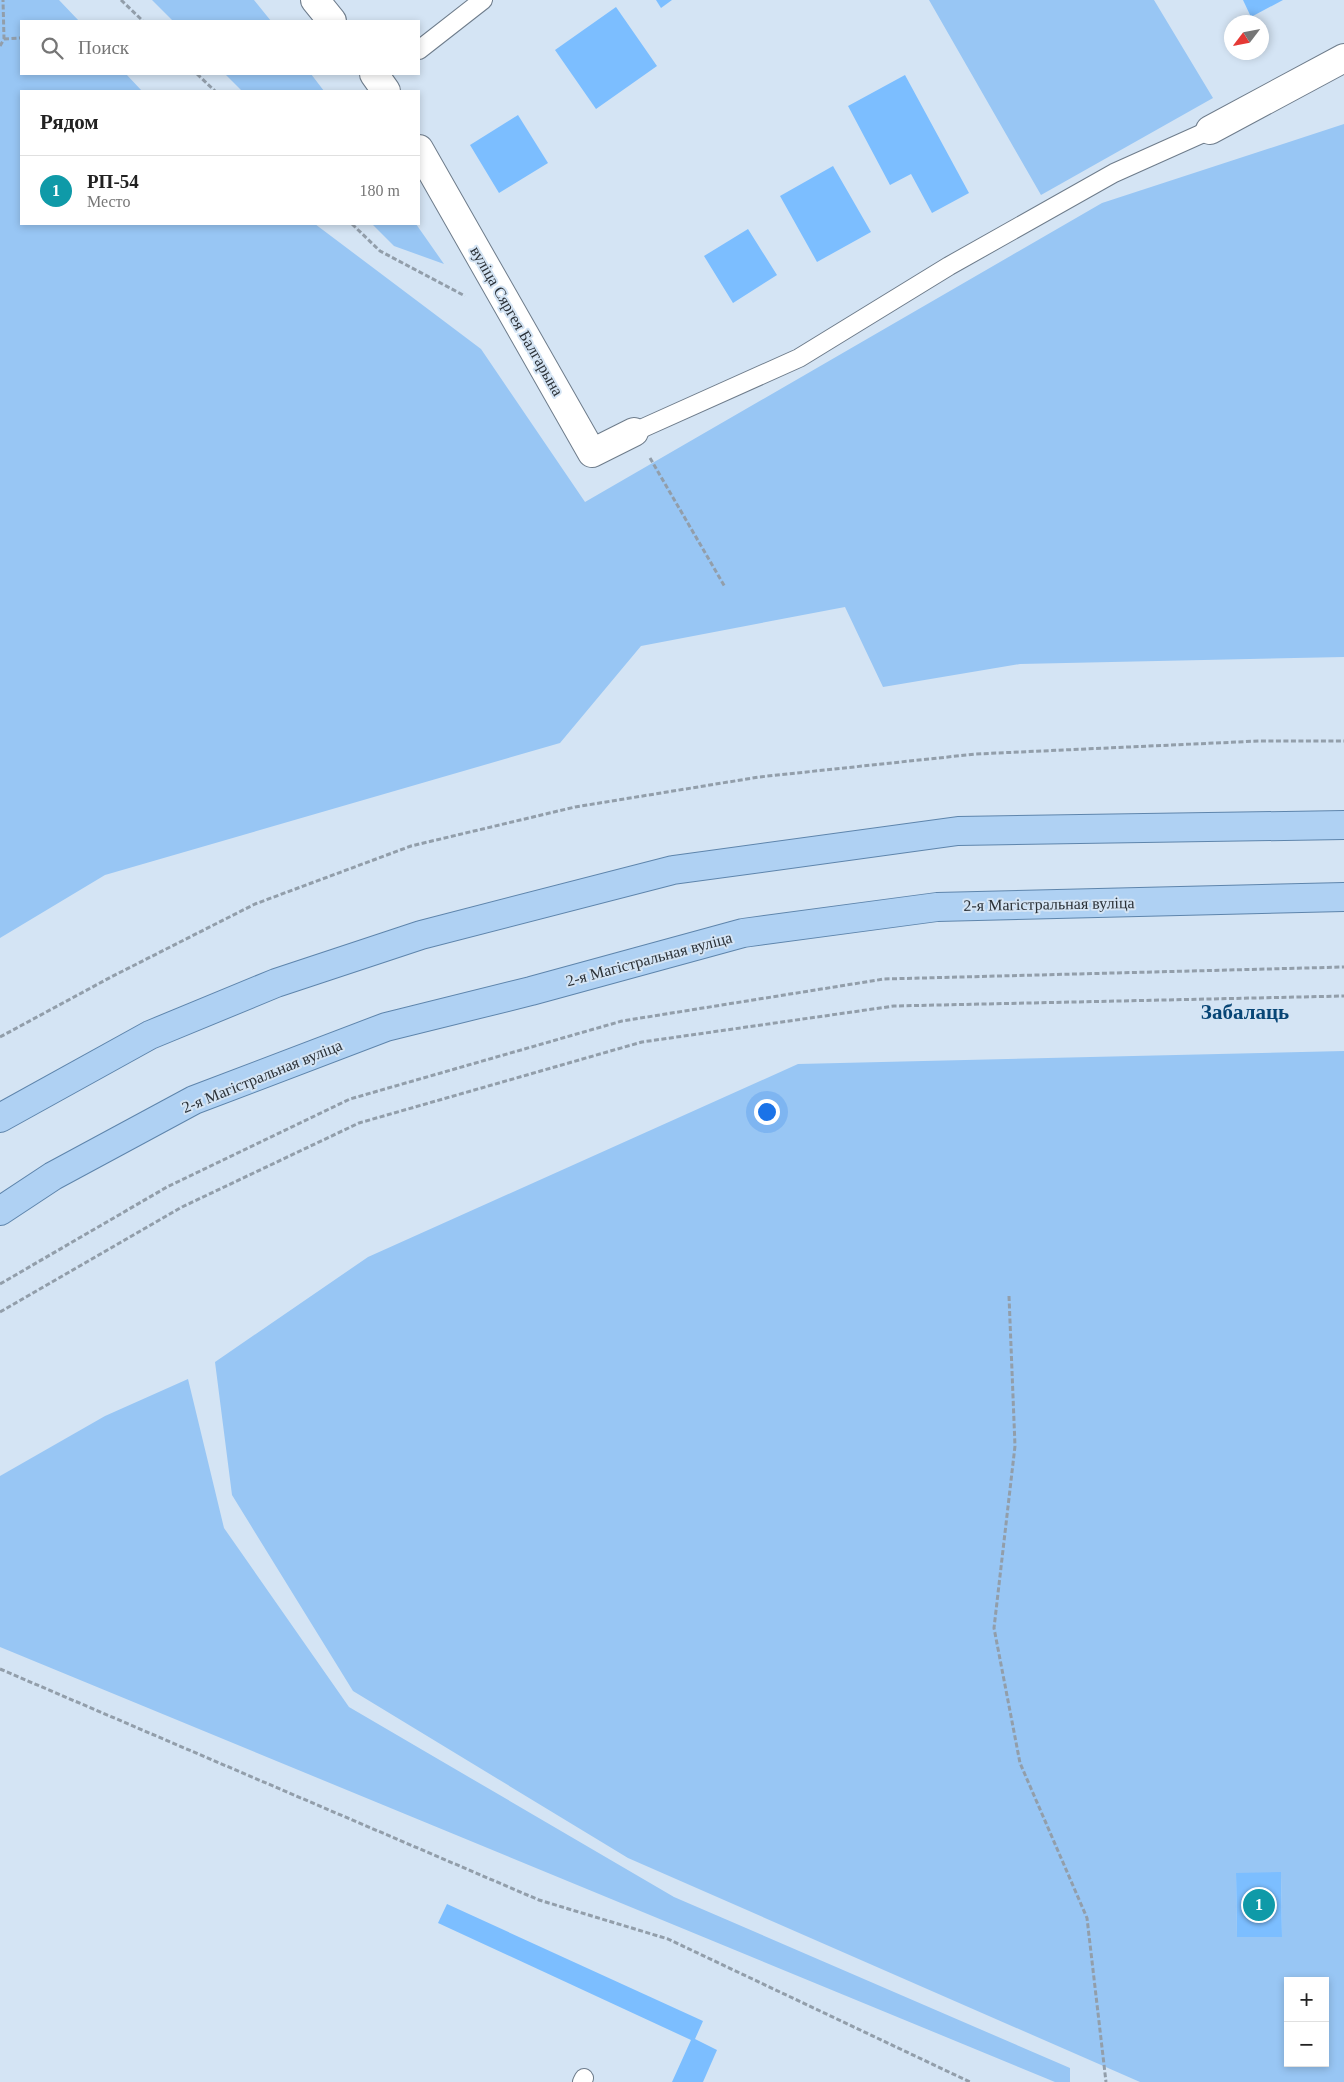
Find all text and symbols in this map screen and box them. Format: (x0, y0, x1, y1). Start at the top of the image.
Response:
north arrow (1224, 15, 1269, 60)
search box (20, 20, 420, 75)
icon: search (38, 34, 66, 62)
text: Поиск (78, 37, 129, 58)
text: Рядом (40, 110, 99, 134)
text: РП-54 (87, 171, 139, 192)
text: 1 (52, 182, 60, 199)
text: 180 m (360, 182, 400, 199)
text: Место (87, 193, 130, 210)
street label: вуліца Сяргея Балгарына (466, 243, 567, 399)
street label: 2-я Магістральная вуліца (963, 894, 1135, 915)
street label: 2-я Магістральная вуліца (564, 929, 734, 990)
district label: Забалаць (1201, 1000, 1289, 1024)
street label: 2-я Магістральная вуліца (179, 1036, 345, 1117)
your location (754, 1099, 780, 1125)
pin: 1 (1243, 1886, 1275, 1924)
map controls (1284, 1977, 1329, 2067)
button: + (1284, 1977, 1329, 2022)
button: − (1284, 2022, 1329, 2067)

